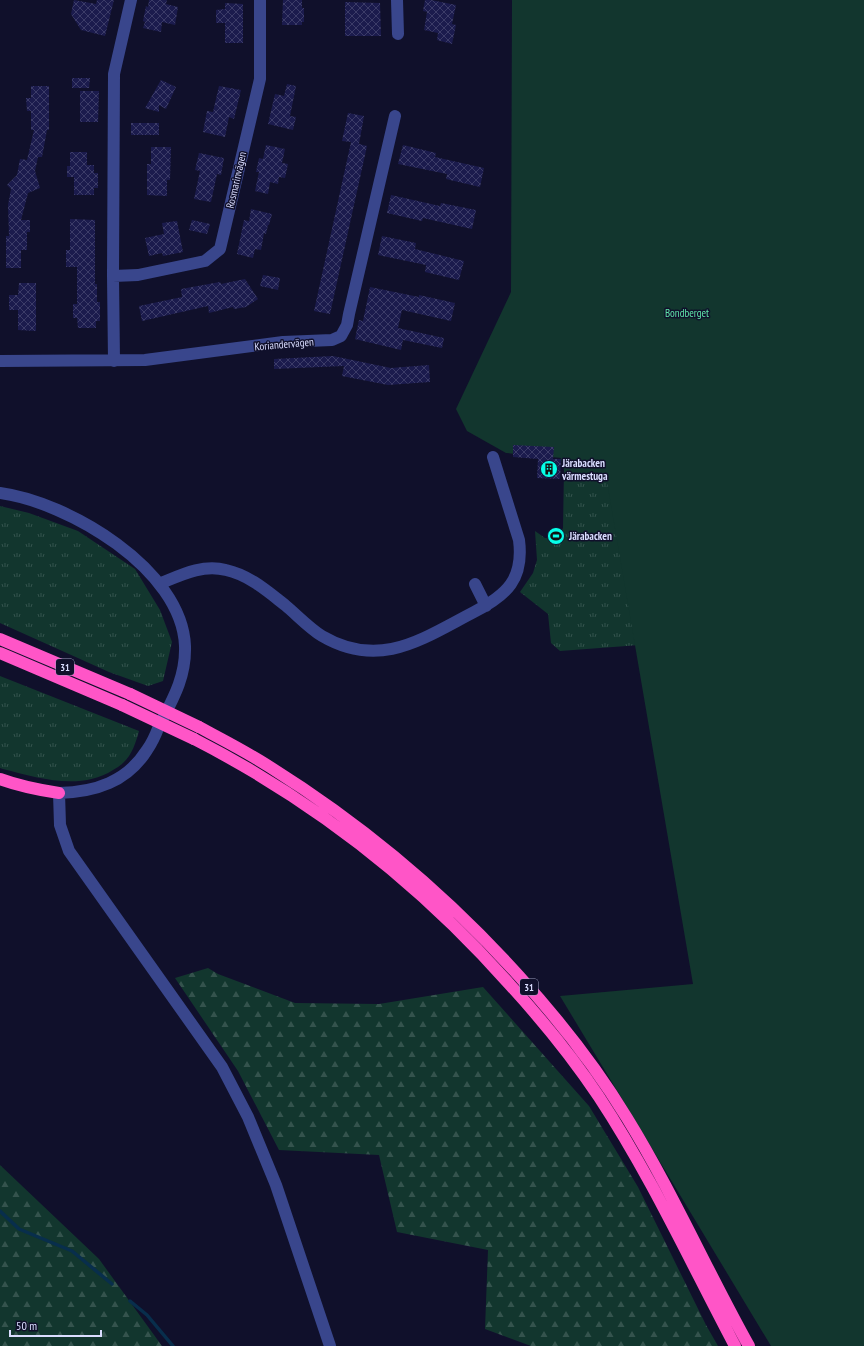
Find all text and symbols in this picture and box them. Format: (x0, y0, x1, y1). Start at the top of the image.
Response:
street label: Rosmarinvägen (223, 150, 249, 210)
park label: Bondberget (665, 306, 709, 320)
street label: Koriandervägen (254, 334, 314, 354)
place label: Järabacken värmestuga (561, 456, 608, 483)
building icon: Järabacken värmestuga (539, 459, 559, 479)
sports icon: Järabacken (546, 526, 566, 546)
place label: Järabacken (568, 529, 612, 543)
road number: 31 (56, 659, 74, 675)
road number: 31 (520, 979, 538, 995)
scale bar (10, 1312, 101, 1338)
text: 50 m (16, 1318, 37, 1333)

